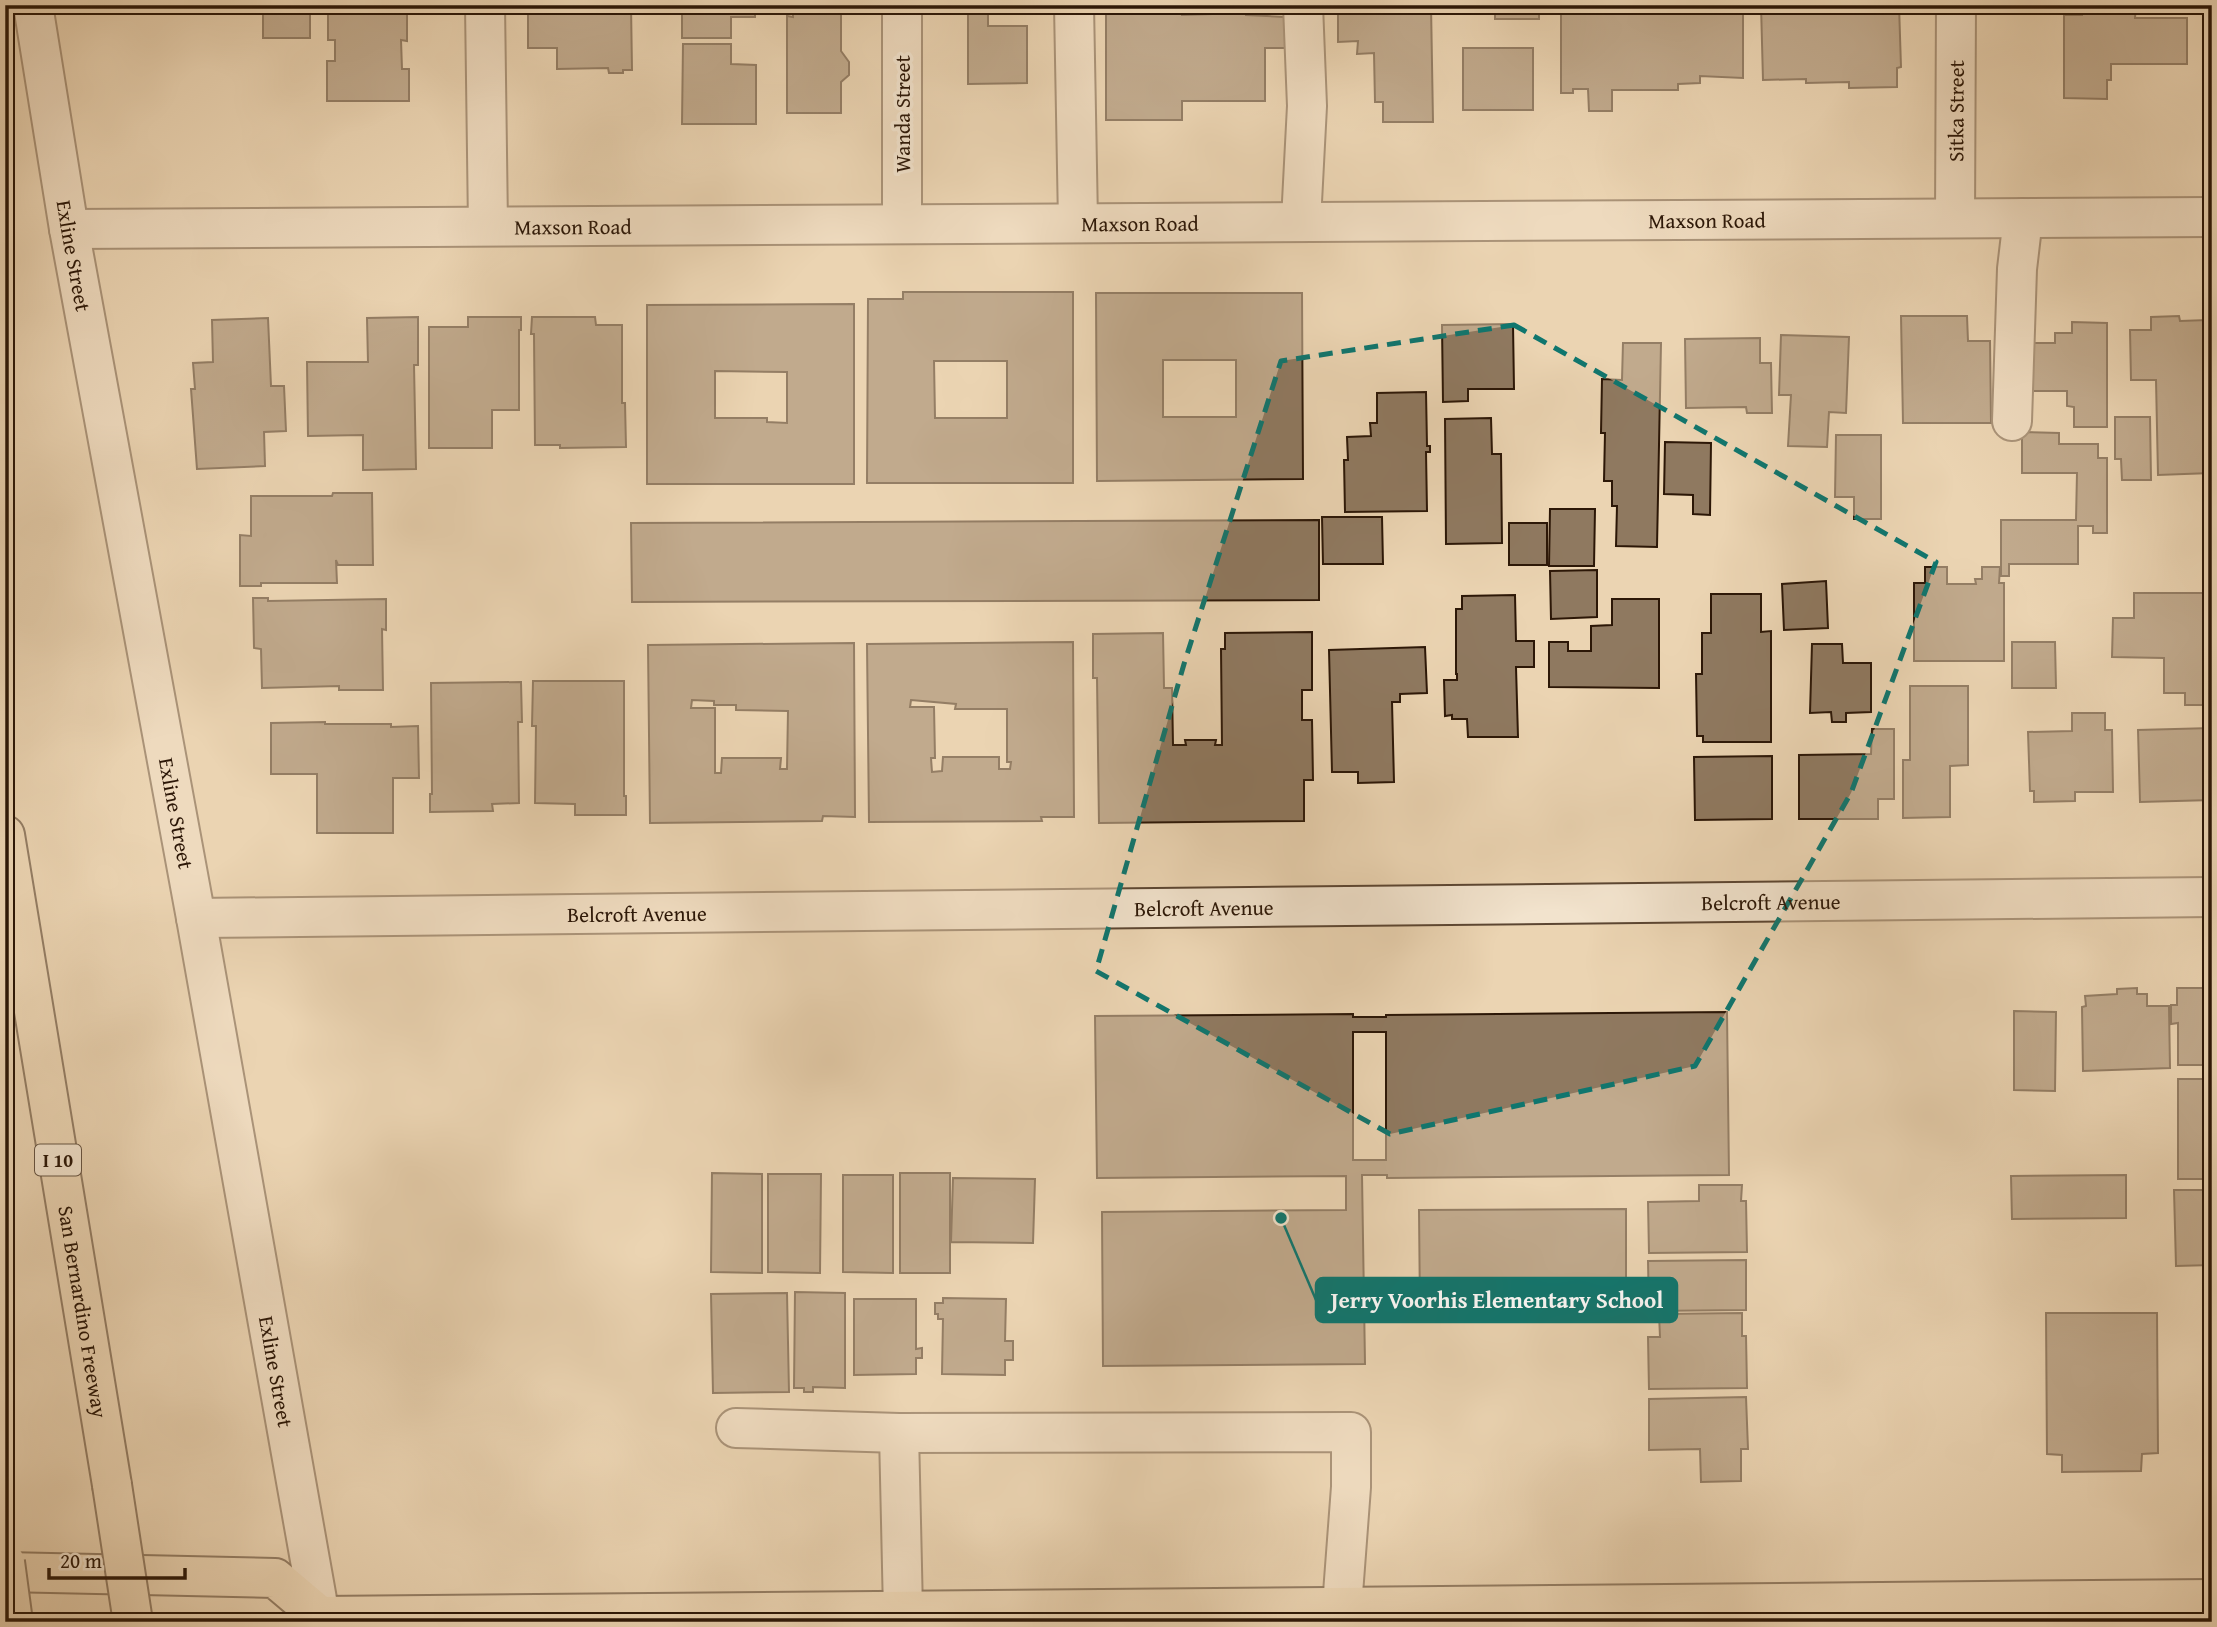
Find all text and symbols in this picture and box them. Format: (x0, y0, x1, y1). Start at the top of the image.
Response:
street label: Wanda Street (887, 55, 918, 173)
street label: Sitka Street (1940, 59, 1971, 162)
street label: Exline Street (49, 198, 99, 314)
street label: Maxson Road (1648, 204, 1766, 236)
street label: Maxson Road (1081, 207, 1200, 239)
street label: Maxson Road (514, 210, 633, 242)
street label: Exline Street (151, 755, 202, 872)
street label: Belcroft Avenue (1701, 885, 1841, 918)
street label: Belcroft Avenue (1134, 891, 1274, 924)
street label: Belcroft Avenue (567, 897, 707, 930)
road number: I 10 (35, 1144, 81, 1176)
street label: San Bernardino Freeway (51, 1203, 116, 1421)
callout: Jerry Voorhis Elementary School (1316, 1278, 1677, 1322)
text: Jerry Voorhis Elementary School (1327, 1283, 1663, 1316)
street label: Exline Street (251, 1313, 302, 1430)
scale bar (49, 1536, 186, 1580)
text: 20 m (60, 1545, 102, 1576)

